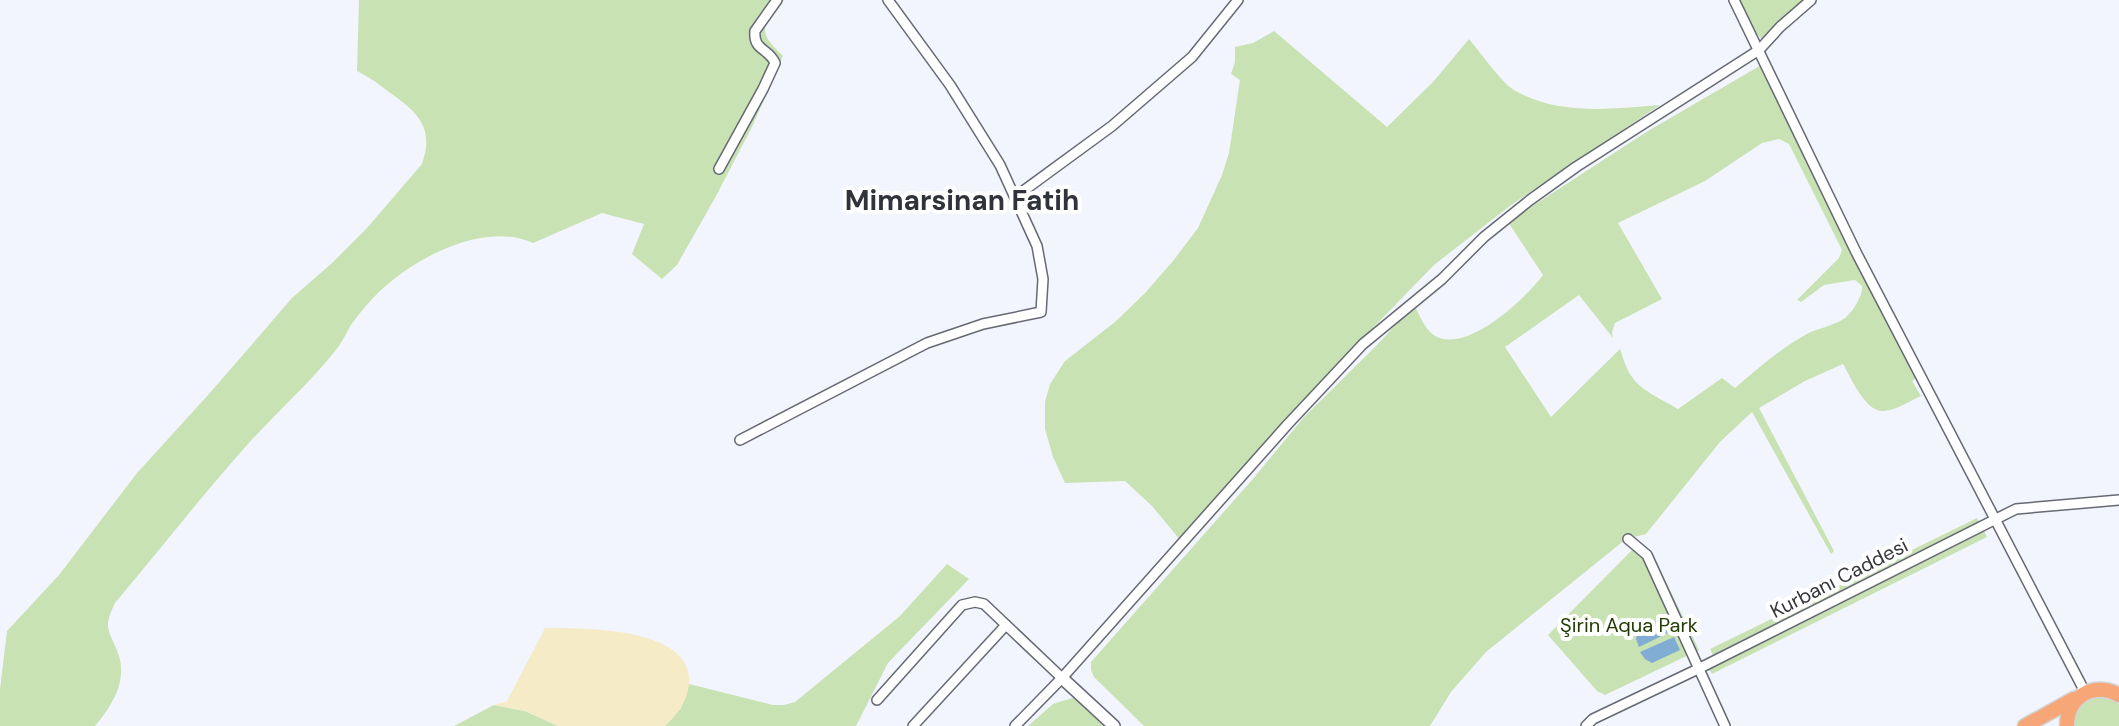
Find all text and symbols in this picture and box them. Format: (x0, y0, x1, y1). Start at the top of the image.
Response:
district label: Mimarsinan Fatih (845, 182, 1079, 219)
street label: Kurbanı Caddesi (1766, 532, 1912, 624)
park label: Şirin Aqua Park (1560, 612, 1698, 638)

